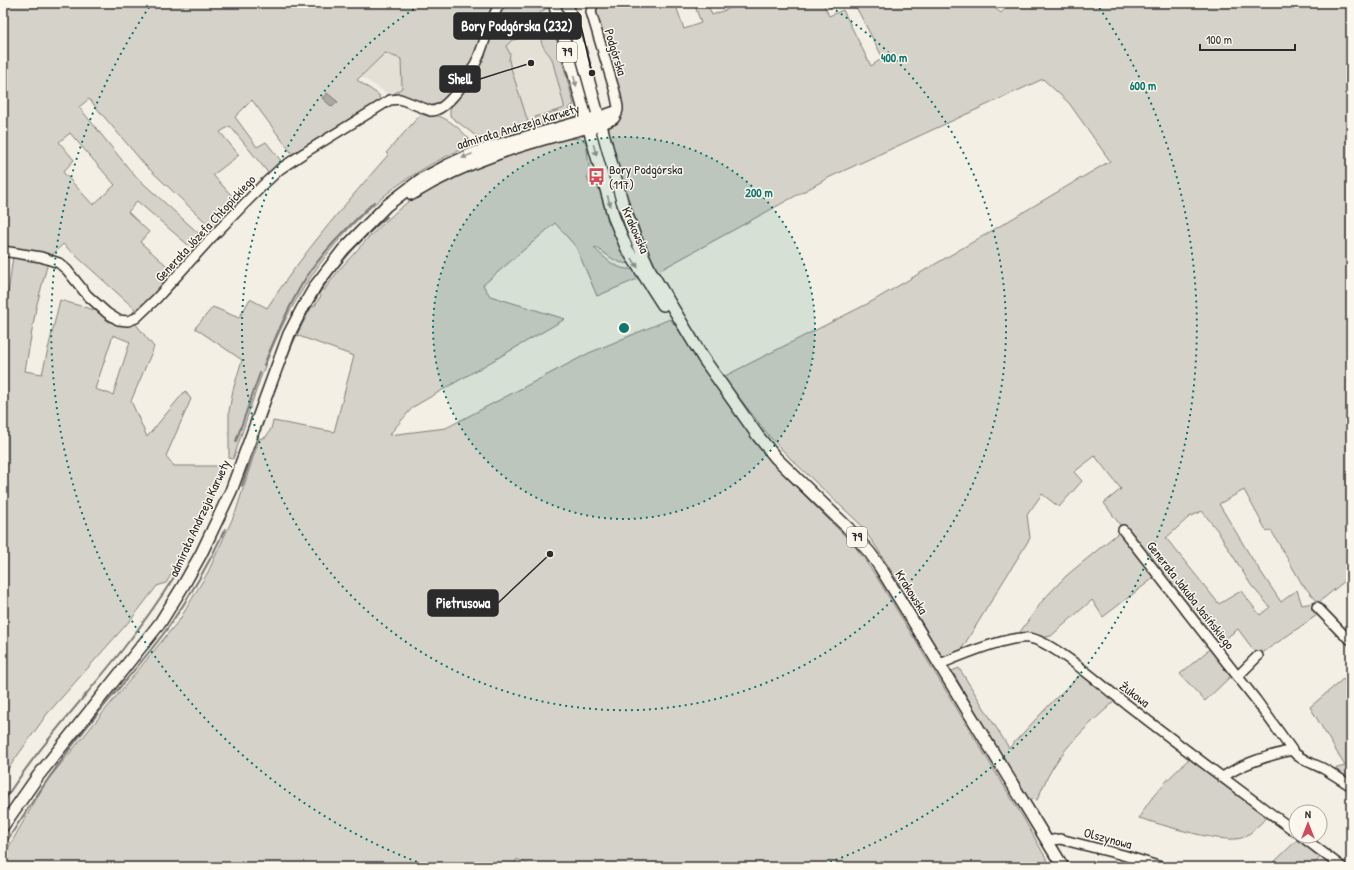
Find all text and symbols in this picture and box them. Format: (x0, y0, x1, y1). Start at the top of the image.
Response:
callout: Bory Podgórska (232) (454, 13, 581, 39)
text: Bory Podgórska (232) (461, 16, 573, 37)
street label: Podgórska (600, 26, 632, 78)
scale bar (1200, 26, 1295, 52)
text: 100 m (1206, 31, 1232, 48)
road number: 79 (557, 42, 577, 62)
text: 400 m (881, 49, 907, 66)
callout: Shell (440, 66, 480, 92)
text: Shell (448, 69, 473, 88)
one-way arrow (572, 75, 578, 87)
text: 600 m (1130, 77, 1156, 94)
street label: admirała Andrzeja Karwety (455, 99, 582, 153)
one-way arrow (592, 144, 598, 157)
one-way arrow (461, 153, 473, 159)
place label: Bory Podgórska (117) (609, 160, 682, 193)
bus stop icon: Bory Podgórska (117) (586, 166, 606, 186)
street label: Generała Józefa Chłopickiego (151, 171, 259, 285)
text: 200 m (745, 184, 773, 201)
one-way arrow (606, 195, 612, 207)
street label: Krakowska (618, 204, 654, 256)
one-way arrow (632, 257, 639, 269)
centre of rings (617, 321, 631, 335)
street label: admirała Andrzeja Karwety (164, 456, 234, 579)
road number: 79 (847, 527, 867, 547)
street label: Generała Jakuba Jasińskiego (1143, 537, 1239, 653)
street label: Krakowska (891, 566, 933, 618)
callout: Pietrusowa (428, 590, 498, 616)
text: Pietrusowa (436, 593, 491, 612)
street label: Żukowa (1116, 677, 1154, 711)
north arrow (1288, 804, 1328, 844)
text: N (1305, 807, 1311, 821)
street label: Olszynowa (1082, 823, 1134, 853)

